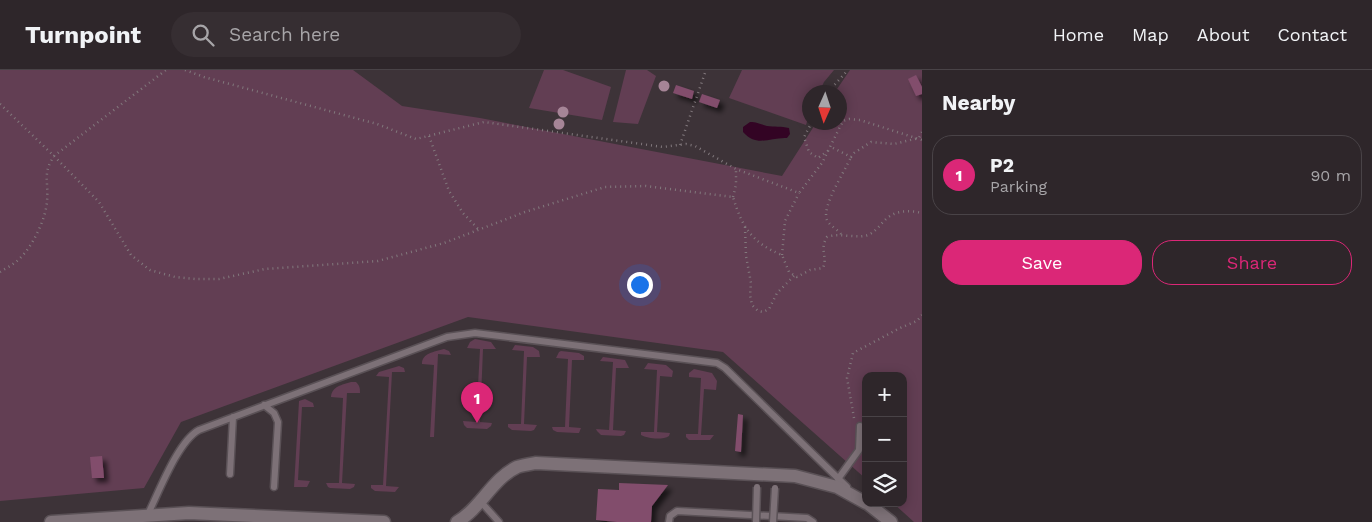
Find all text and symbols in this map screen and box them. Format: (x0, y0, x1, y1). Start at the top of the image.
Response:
search box (171, 12, 521, 57)
text: Turnpoint (25, 21, 141, 49)
icon: search (189, 21, 217, 49)
text: Search here (229, 23, 340, 46)
text: Home (1053, 24, 1104, 45)
text: Map (1132, 24, 1169, 45)
text: About (1197, 24, 1249, 45)
text: Contact (1277, 24, 1347, 45)
north arrow (802, 85, 847, 130)
text: Nearby (942, 90, 1015, 115)
text: P2 (990, 154, 1014, 177)
text: 1 (956, 166, 962, 185)
text: 90 m (1310, 166, 1351, 185)
text: Parking (990, 177, 1047, 196)
button: Save (942, 240, 1142, 285)
button: Share (1152, 240, 1352, 285)
your location (627, 272, 653, 298)
map controls (862, 372, 907, 507)
button: + (862, 372, 907, 417)
pin: 1 (461, 382, 493, 423)
button: − (862, 417, 907, 462)
button: layers (862, 462, 907, 507)

